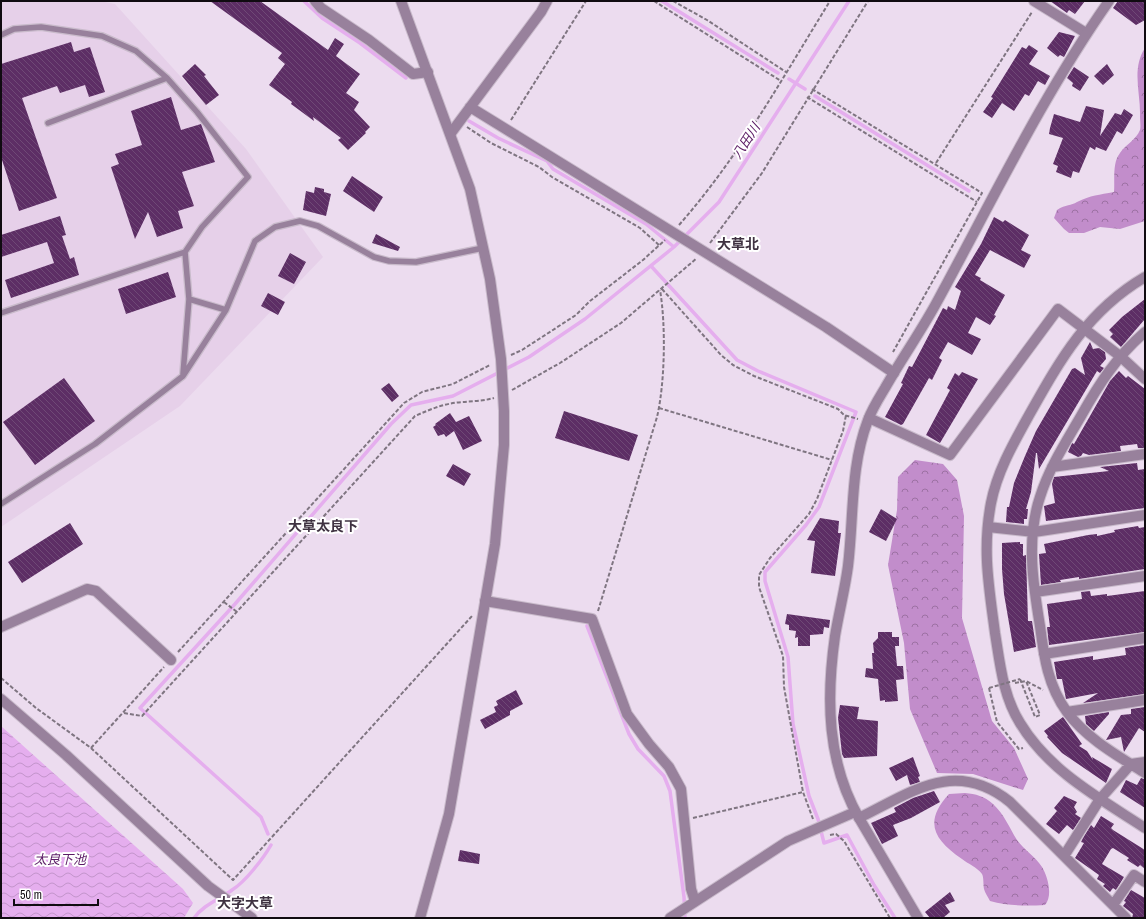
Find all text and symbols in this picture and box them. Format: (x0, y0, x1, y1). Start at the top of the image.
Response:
water label: 八田川 (728, 118, 765, 162)
district label: 大草北 (717, 235, 759, 253)
district label: 大草太良下 (288, 517, 358, 535)
water label: 太良下池 (34, 851, 88, 868)
scale bar (14, 881, 98, 907)
text: 50 m (20, 887, 42, 903)
district label: 大字大草 (217, 894, 273, 912)

